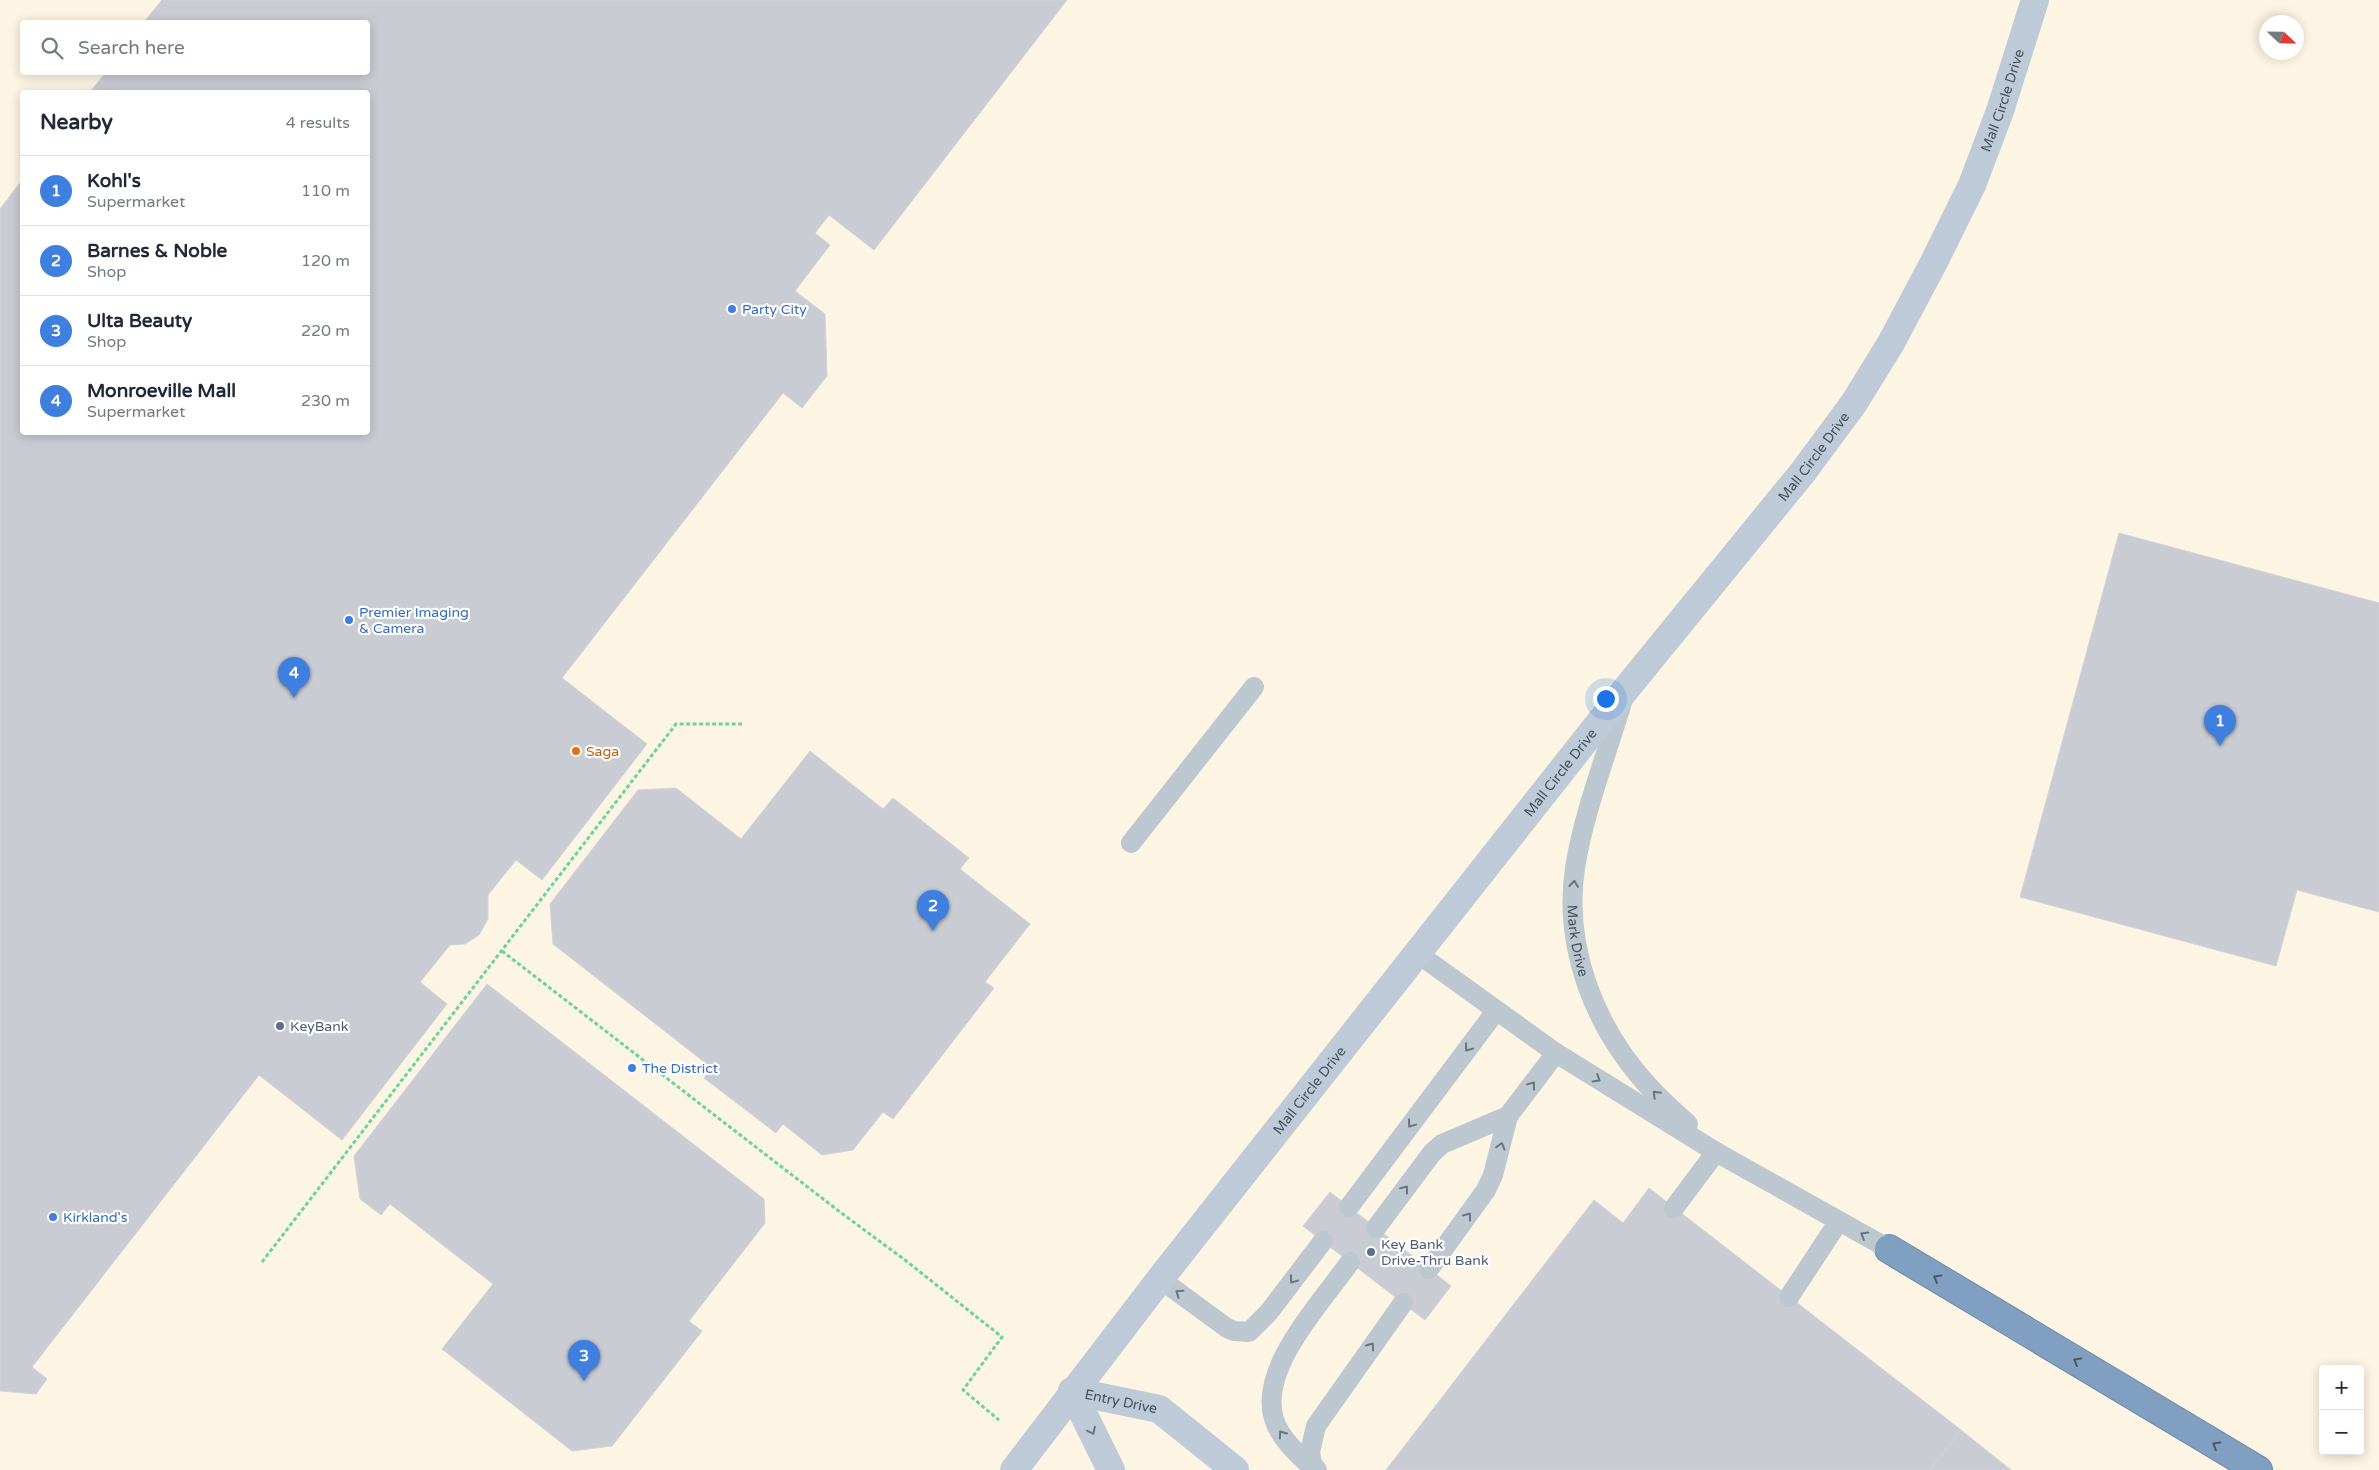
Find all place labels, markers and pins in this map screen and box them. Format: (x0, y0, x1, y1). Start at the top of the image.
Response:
place label: Party City (742, 301, 807, 318)
marker: Party City (726, 303, 738, 315)
place label: Premier Imaging & Camera (359, 604, 469, 637)
marker: Premier Imaging & Camera (343, 614, 355, 626)
pin: 4 (278, 657, 310, 698)
pin: 1 (2204, 705, 2236, 746)
place label: Saga (586, 743, 619, 760)
marker: Saga (570, 745, 582, 757)
pin: 2 (917, 890, 949, 931)
place label: KeyBank (290, 1018, 349, 1035)
marker: KeyBank (274, 1020, 286, 1032)
place label: The District (642, 1060, 719, 1077)
marker: The District (626, 1062, 638, 1074)
place label: Kirkland's (63, 1209, 128, 1226)
marker: Kirkland's (47, 1211, 59, 1223)
place label: Key Bank Drive-Thru Bank (1381, 1236, 1489, 1269)
marker: Key Bank Drive-Thru Bank (1365, 1246, 1377, 1258)
pin: 3 (568, 1340, 600, 1381)

